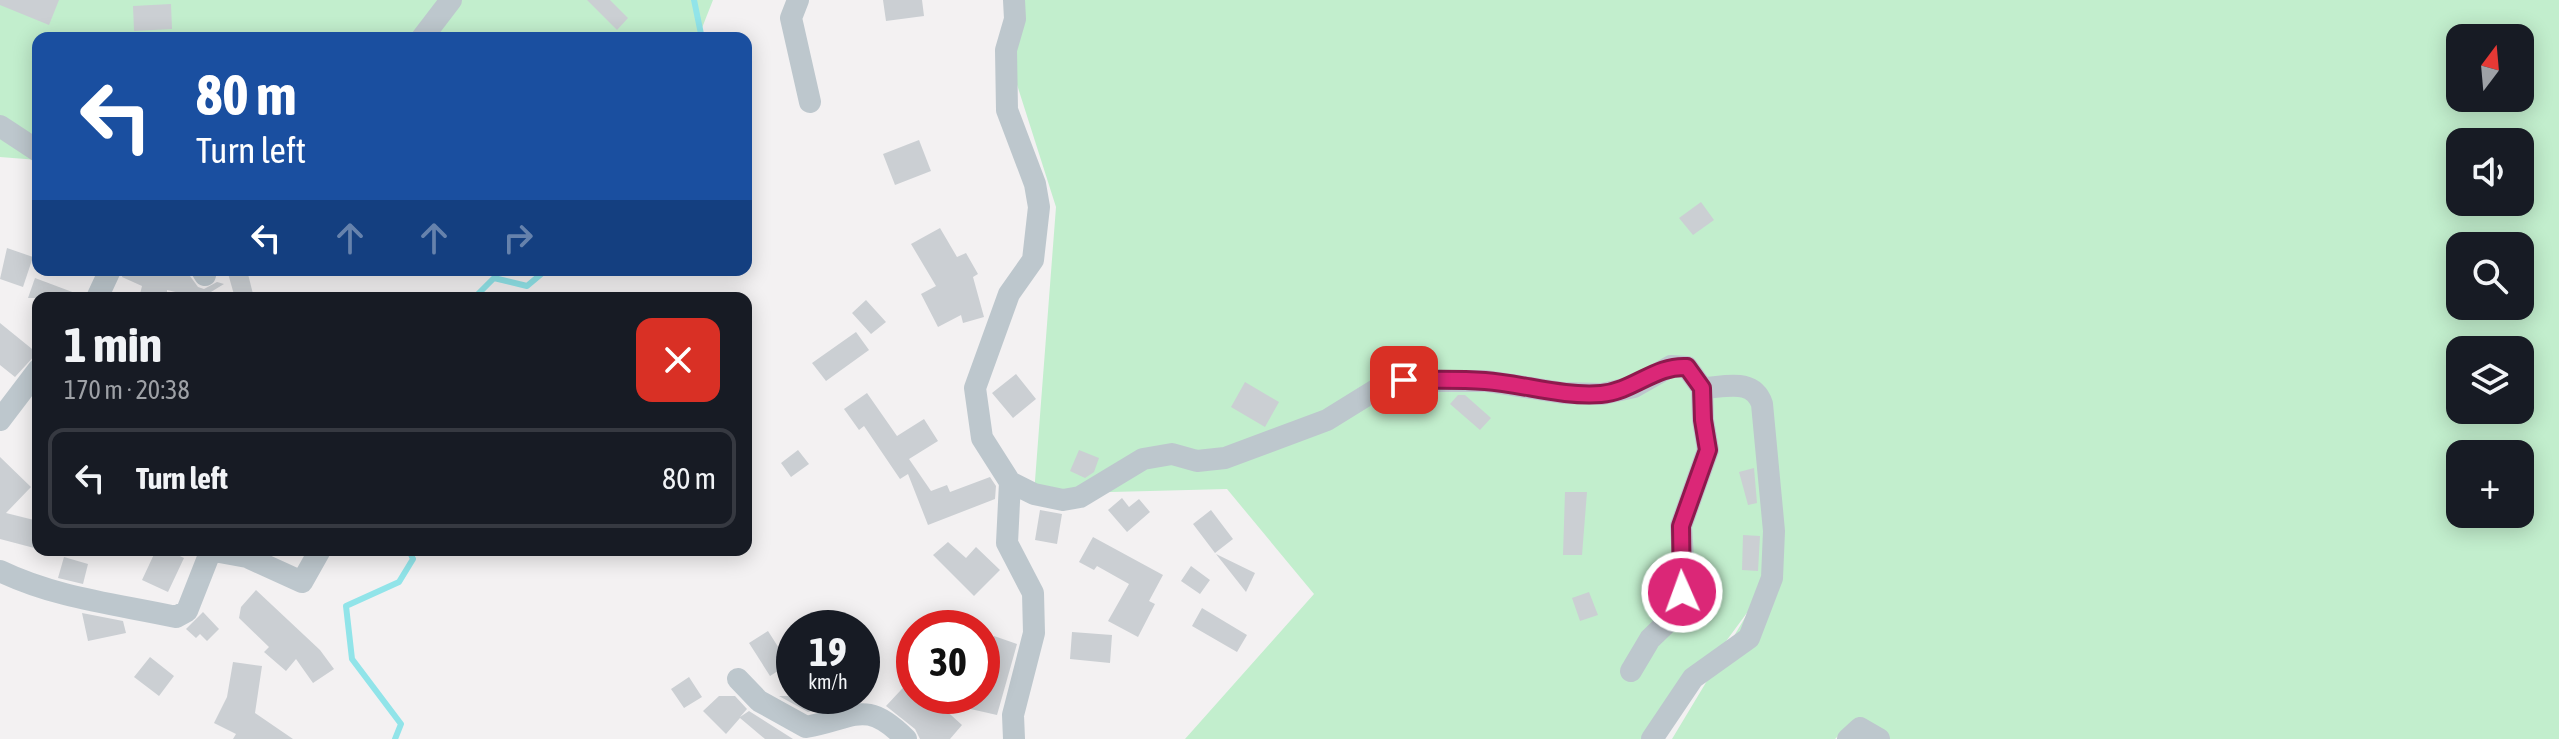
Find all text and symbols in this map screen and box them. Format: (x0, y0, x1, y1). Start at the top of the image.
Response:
north arrow (2446, 24, 2534, 112)
map controls (2446, 24, 2534, 528)
text: 80 m (196, 63, 297, 127)
icon: left (64, 64, 168, 168)
button: sound (2446, 128, 2534, 216)
text: Turn left (196, 129, 306, 171)
icon: left (244, 216, 288, 260)
icon: ahead (328, 216, 372, 260)
icon: ahead (412, 216, 456, 260)
icon: right (496, 216, 540, 260)
button: search (2446, 232, 2534, 320)
text: 1 min (64, 317, 162, 372)
button: close (636, 318, 720, 402)
button: layers (2446, 336, 2534, 424)
pin (1370, 346, 1438, 414)
icon: arrive (1382, 358, 1426, 402)
text: 170 m · 20:38 (64, 375, 190, 405)
button: + (2446, 440, 2534, 528)
icon: left (68, 456, 112, 500)
text: Turn left (136, 461, 228, 495)
text: 80 m (662, 461, 716, 495)
position arrow (1640, 550, 1724, 634)
speed limit sign: 30 (896, 610, 1000, 714)
text: 19 (809, 629, 847, 674)
text: km/h (808, 670, 848, 693)

